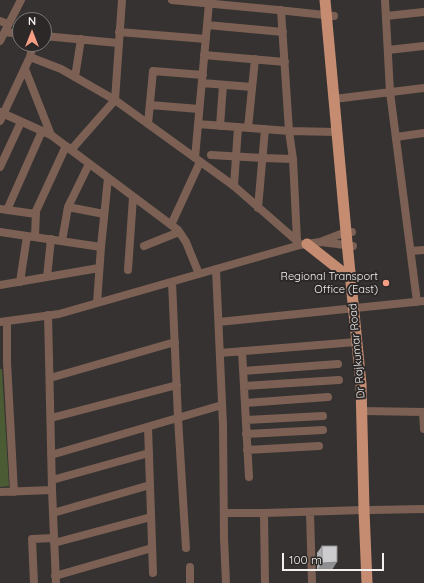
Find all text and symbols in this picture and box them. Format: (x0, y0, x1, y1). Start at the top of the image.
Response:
north arrow (12, 12, 52, 52)
text: N (28, 14, 36, 28)
place label: Regional Transport Office (East) (281, 270, 378, 296)
marker: Regional Transport Office (East) (381, 278, 391, 288)
street label: Dr Rajkumar Road (346, 303, 368, 399)
scale bar (284, 545, 386, 571)
text: 100 m (289, 552, 322, 567)

